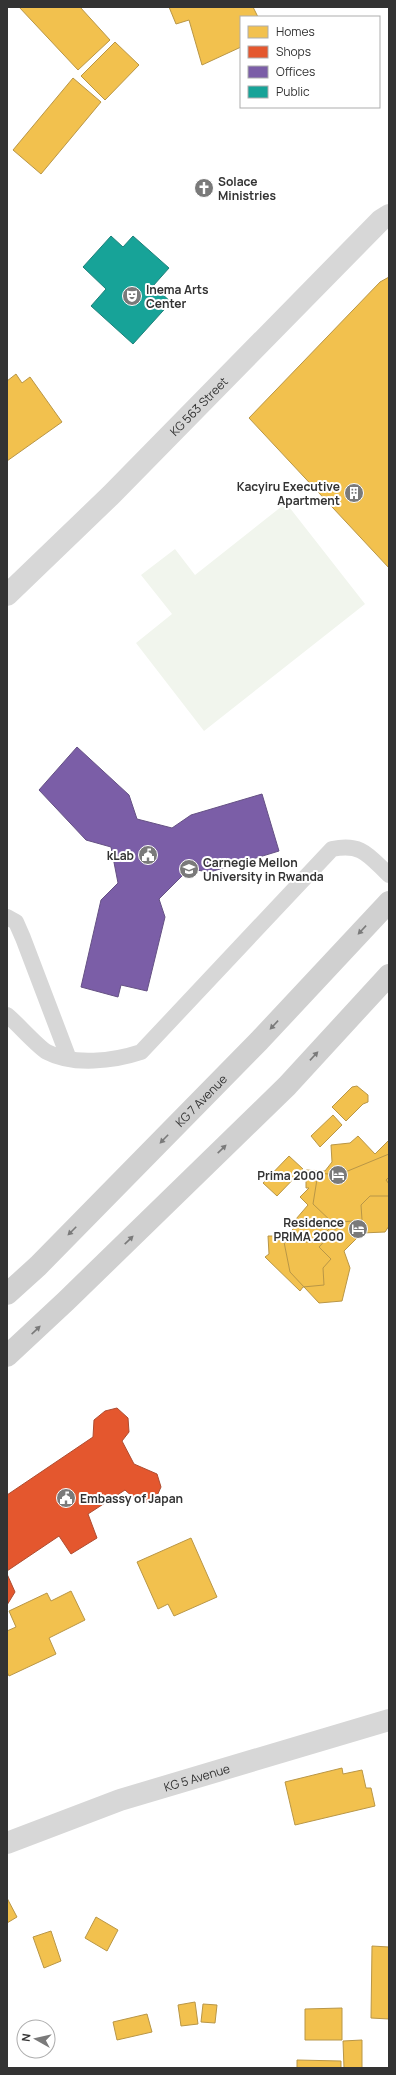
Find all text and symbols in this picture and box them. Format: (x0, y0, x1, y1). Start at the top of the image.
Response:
legend (240, 16, 380, 108)
text: Homes (276, 23, 315, 40)
text: Shops (276, 43, 311, 60)
text: Offices (276, 63, 315, 80)
text: Public (276, 83, 310, 100)
place label: Solace Ministries (218, 173, 277, 204)
church icon: Solace Ministries (193, 177, 215, 199)
place label: Inema Arts Center (146, 281, 209, 312)
theatre icon: Inema Arts Center (121, 285, 143, 307)
street label: KG 563 Street (166, 373, 231, 439)
place label: Kacyiru Executive Apartment (237, 478, 340, 509)
building icon: Kacyiru Executive Apartment (343, 482, 365, 504)
public building icon: kLab (137, 844, 159, 866)
place label: kLab (107, 847, 134, 864)
place label: Carnegie Mellon University in Rwanda (203, 854, 324, 885)
school or university icon: Carnegie Mellon University in Rwanda (178, 858, 200, 880)
one-way arrow (358, 925, 367, 935)
one-way arrow (269, 1020, 278, 1031)
one-way arrow (309, 1052, 318, 1061)
street label: KG 7 Avenue (171, 1070, 230, 1130)
one-way arrow (159, 1134, 169, 1144)
one-way arrow (217, 1144, 227, 1154)
hotel icon: Prima 2000 (327, 1164, 349, 1186)
place label: Prima 2000 (257, 1167, 324, 1184)
place label: Residence PRIMA 2000 (274, 1214, 344, 1245)
hotel icon: Residence PRIMA 2000 (347, 1218, 369, 1240)
one-way arrow (67, 1226, 77, 1236)
one-way arrow (124, 1235, 134, 1244)
one-way arrow (31, 1325, 41, 1334)
public building icon: Embassy of Japan (55, 1487, 77, 1509)
place label: Embassy of Japan (80, 1490, 183, 1507)
street label: KG 5 Avenue (162, 1759, 232, 1795)
north arrow (16, 2019, 56, 2059)
text: N (18, 2032, 34, 2042)

